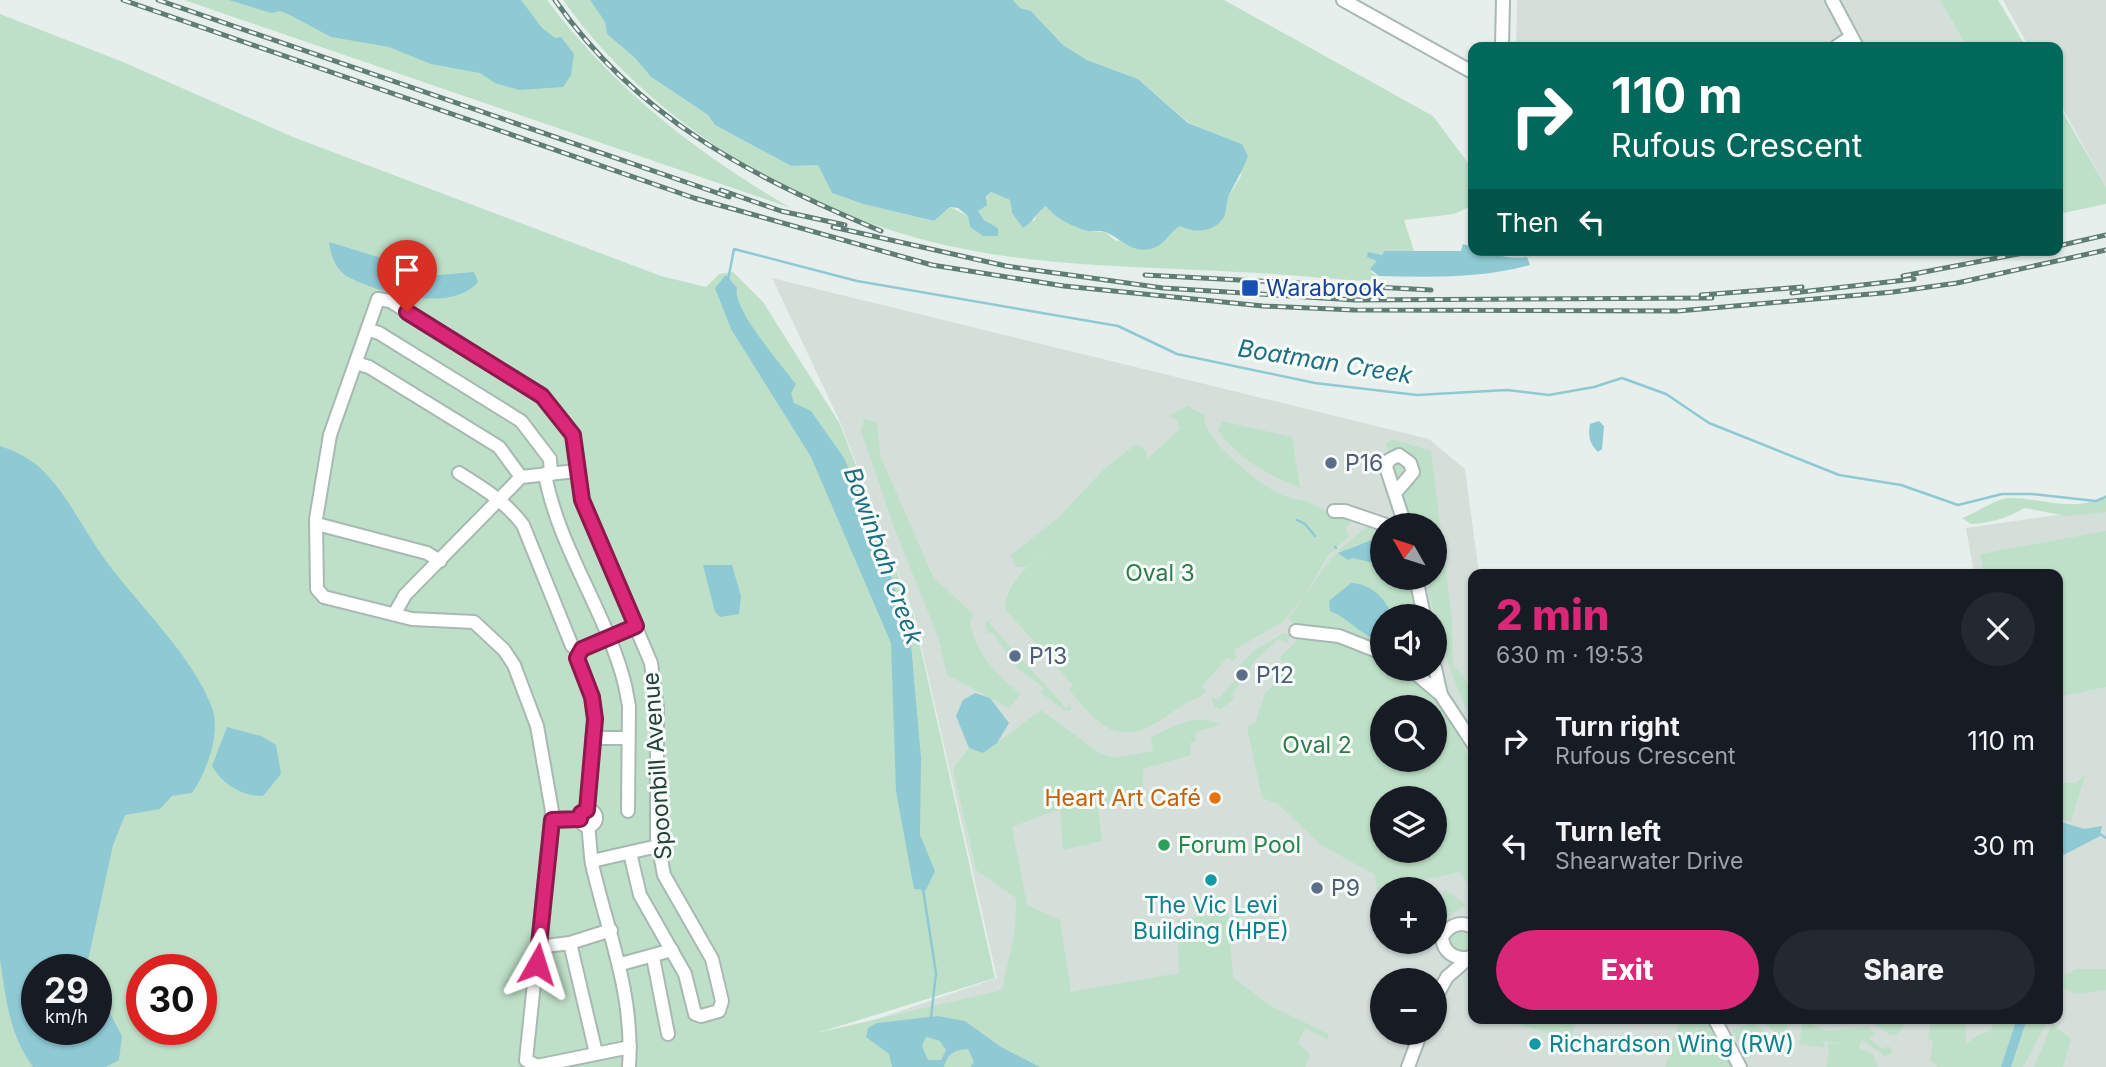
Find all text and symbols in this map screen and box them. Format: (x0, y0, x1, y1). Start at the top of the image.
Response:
text: 110 m (1611, 66, 1743, 125)
icon: right (1496, 70, 1587, 161)
text: Rufous Crescent (1611, 126, 1862, 165)
icon: left (1573, 203, 1611, 241)
text: Then (1496, 207, 1559, 238)
pin (377, 240, 437, 312)
icon: arrive (388, 251, 426, 289)
place label: Warabrook (1266, 274, 1385, 302)
marker: Warabrook (1240, 278, 1260, 298)
water label: Boatman Creek (1236, 333, 1415, 390)
place label: P16 (1345, 449, 1383, 477)
marker: P16 (1323, 455, 1339, 471)
water label: Bowinbah Creek (838, 463, 929, 649)
north arrow (1370, 513, 1447, 590)
map controls (1370, 513, 1447, 1045)
park label: Oval 3 (1125, 559, 1195, 587)
text: 2 min (1496, 589, 1610, 640)
button: close (1961, 592, 2035, 666)
button: sound (1370, 604, 1447, 681)
text: 630 m · 19:53 (1496, 641, 1644, 669)
place label: P13 (1029, 642, 1067, 670)
marker: P13 (1007, 648, 1023, 664)
place label: P12 (1256, 661, 1294, 689)
marker: P12 (1234, 667, 1250, 683)
street label: Spoonbill Avenue (636, 671, 678, 861)
button: search (1370, 695, 1447, 772)
text: Turn right (1555, 711, 1680, 742)
icon: right (1496, 722, 1534, 760)
text: 110 m (1967, 725, 2035, 756)
park label: Oval 2 (1282, 731, 1352, 759)
text: Rufous Crescent (1555, 742, 1736, 770)
place label: Heart Art Café (1045, 784, 1201, 812)
button: layers (1370, 786, 1447, 863)
marker: Heart Art Café (1207, 790, 1223, 806)
text: Turn left (1555, 816, 1661, 847)
icon: left (1496, 827, 1534, 865)
text: 30 m (1972, 830, 2035, 861)
place label: Forum Pool (1178, 831, 1301, 859)
marker: Forum Pool (1156, 837, 1172, 853)
text: Shearwater Drive (1555, 847, 1743, 875)
marker: The Vic Levi Building (HPE) (1203, 872, 1219, 888)
place label: P9 (1331, 874, 1360, 902)
button: + (1370, 877, 1447, 954)
marker: P9 (1309, 880, 1325, 896)
place label: The Vic Levi Building (HPE) (1133, 891, 1289, 945)
position arrow (500, 927, 574, 1001)
button: Exit (1496, 930, 1759, 1010)
button: Share (1773, 930, 2035, 1010)
speed limit sign: 30 (126, 954, 217, 1045)
button: − (1370, 968, 1447, 1045)
text: 29 (44, 969, 89, 1011)
text: km/h (45, 1006, 88, 1027)
place label: Richardson Wing (RW) (1549, 1030, 1794, 1058)
marker: Richardson Wing (RW) (1527, 1036, 1543, 1052)

